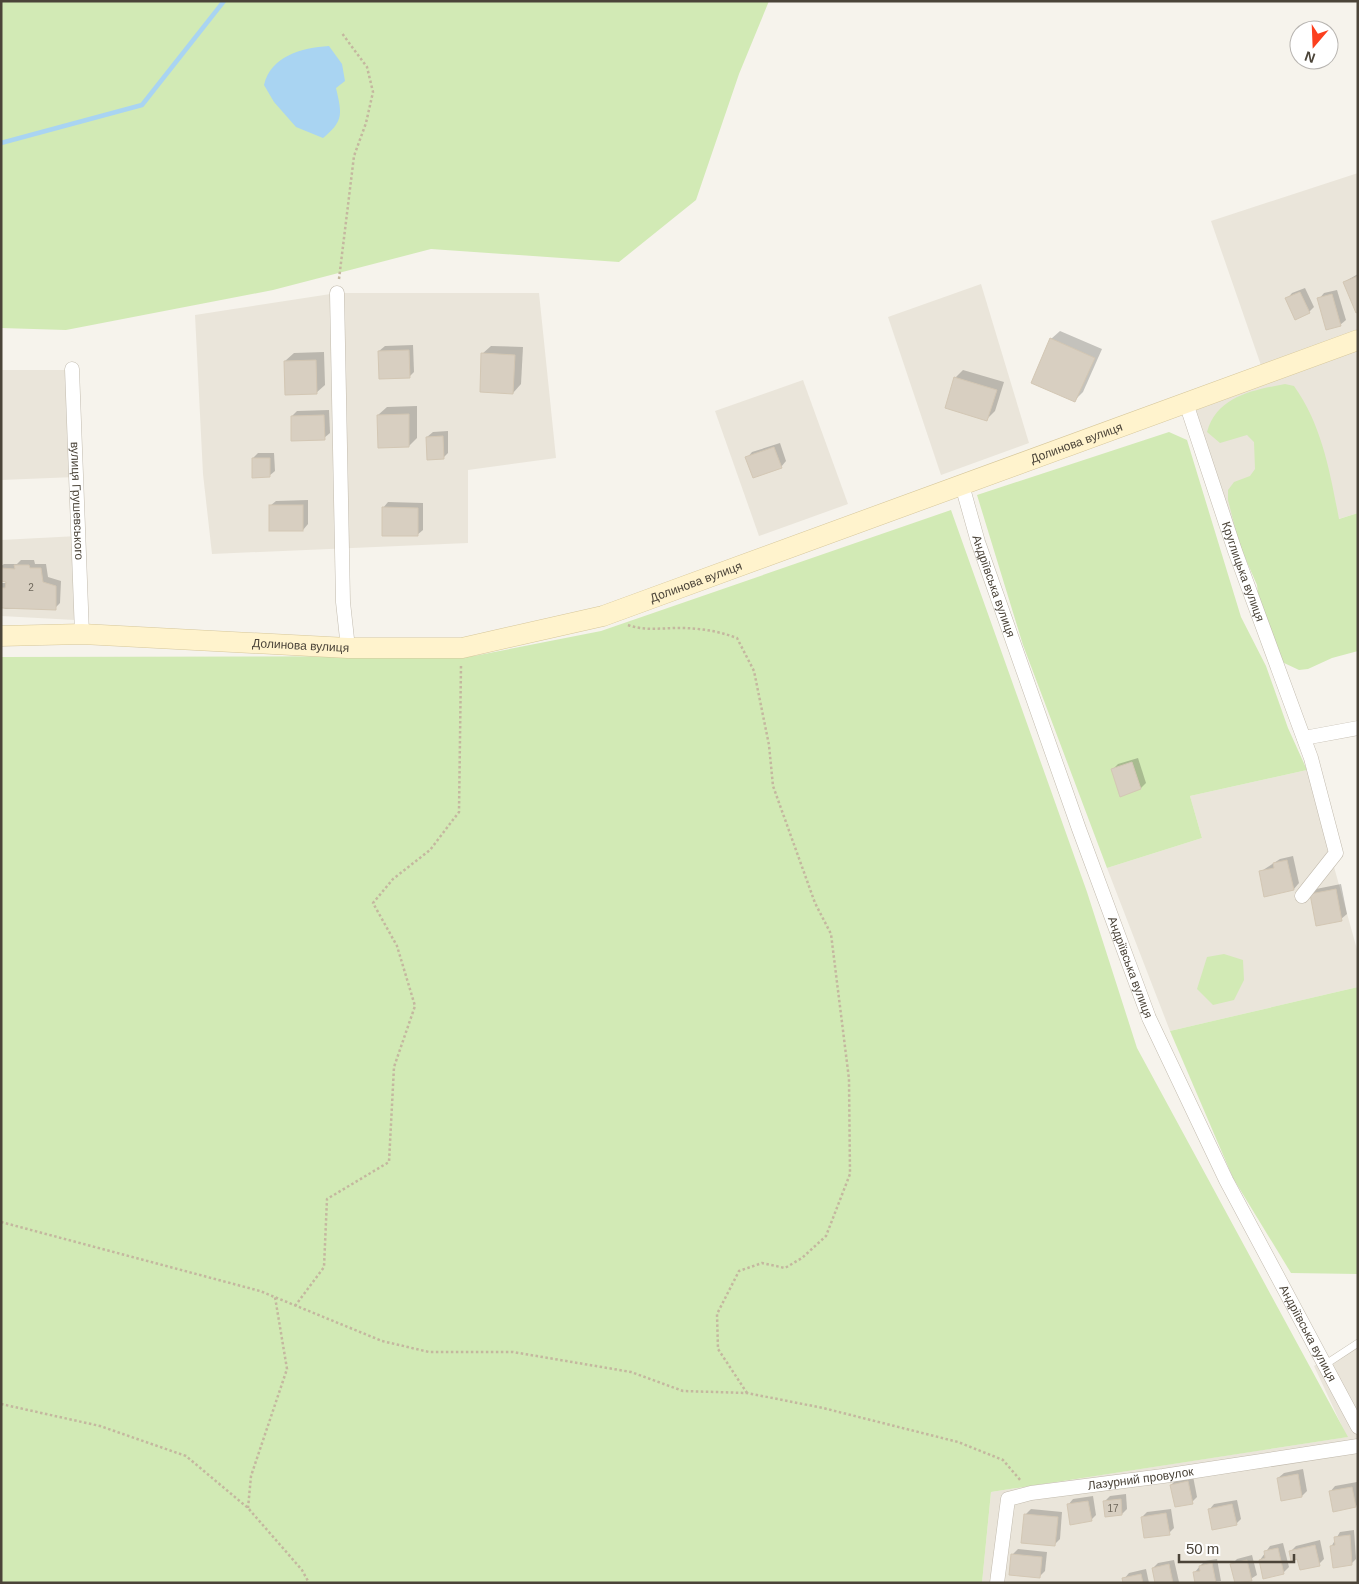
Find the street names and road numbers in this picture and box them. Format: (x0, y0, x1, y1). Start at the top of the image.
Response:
street label: Долинова вулиця (1028, 420, 1124, 466)
street label: вулиця Грушевського (68, 441, 86, 561)
street label: Круглицька вулиця (1219, 520, 1267, 623)
street label: Андріївська вулиця (969, 533, 1018, 639)
street label: Долинова вулиця (648, 559, 744, 605)
street label: Долинова вулиця (252, 636, 349, 655)
street label: Андріївська вулиця (1105, 915, 1155, 1020)
street label: Андріївська вулиця (1276, 1282, 1339, 1384)
street label: Лазурний провулок (1087, 1464, 1195, 1493)

